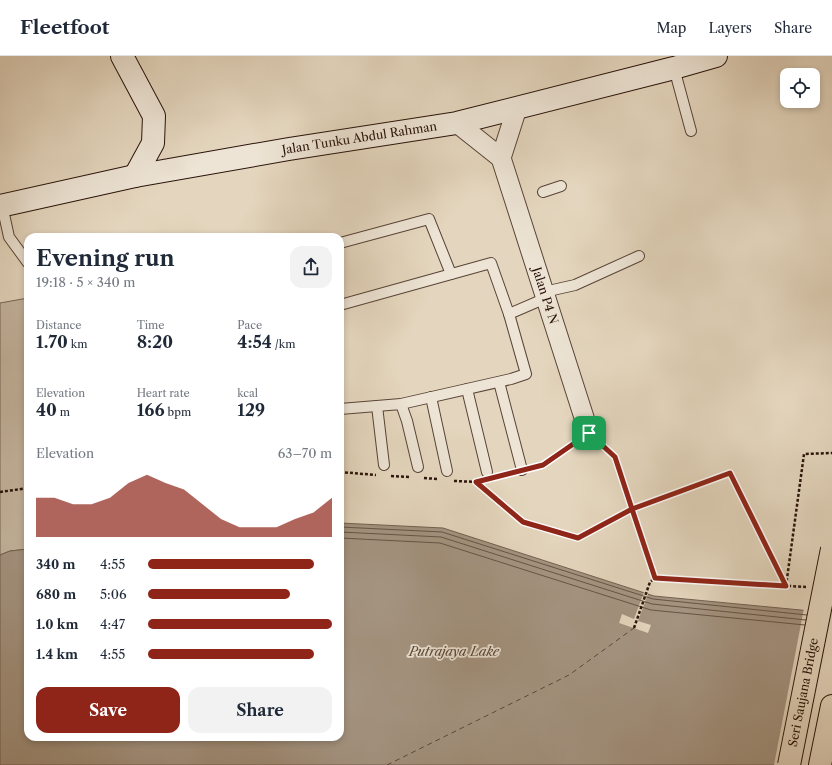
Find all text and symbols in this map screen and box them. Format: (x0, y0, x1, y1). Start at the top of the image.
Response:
text: Fleetfoot (20, 16, 109, 39)
text: Map (656, 19, 686, 37)
text: Layers (708, 19, 752, 37)
text: Share (774, 19, 812, 37)
map controls (780, 68, 820, 108)
button: locate (780, 68, 820, 108)
street label: Jalan Tunku Abdul Rahman (279, 118, 438, 157)
text: Evening run (36, 245, 175, 272)
button: share (290, 246, 332, 288)
street label: Jalan P4 N (529, 263, 562, 326)
text: 19:18 · 5 × 340 m (36, 274, 135, 290)
text: Distance (36, 318, 82, 332)
text: Time (137, 318, 164, 332)
text: Pace (237, 318, 262, 332)
text: 1.70 (36, 332, 68, 352)
text: 8:20 (137, 332, 173, 352)
text: 4:54 (237, 332, 272, 352)
text: km (68, 337, 87, 351)
text: /km (272, 337, 295, 351)
text: Elevation (36, 386, 85, 400)
text: Heart rate (137, 386, 190, 400)
text: kcal (237, 386, 258, 400)
text: 40 (36, 400, 57, 420)
text: 166 (137, 400, 165, 420)
text: 129 (237, 400, 265, 420)
text: m (57, 405, 70, 419)
text: bpm (165, 405, 191, 419)
pin (572, 416, 606, 450)
icon: arrive (578, 422, 600, 444)
text: Elevation (36, 445, 94, 461)
text: 63–70 m (278, 445, 332, 461)
text: 340 m (36, 556, 76, 572)
text: 4:55 (100, 556, 125, 572)
text: 680 m (36, 586, 76, 602)
text: 5:06 (100, 586, 127, 602)
text: 1.0 km (36, 616, 78, 632)
text: 4:47 (100, 616, 125, 632)
street label: Seri Saujana Bridge (785, 636, 821, 748)
water label: Putrajaya Lake (408, 643, 500, 659)
text: 1.4 km (36, 646, 78, 662)
text: 4:55 (100, 646, 125, 662)
button: Save (36, 687, 180, 733)
button: Share (188, 687, 332, 733)

